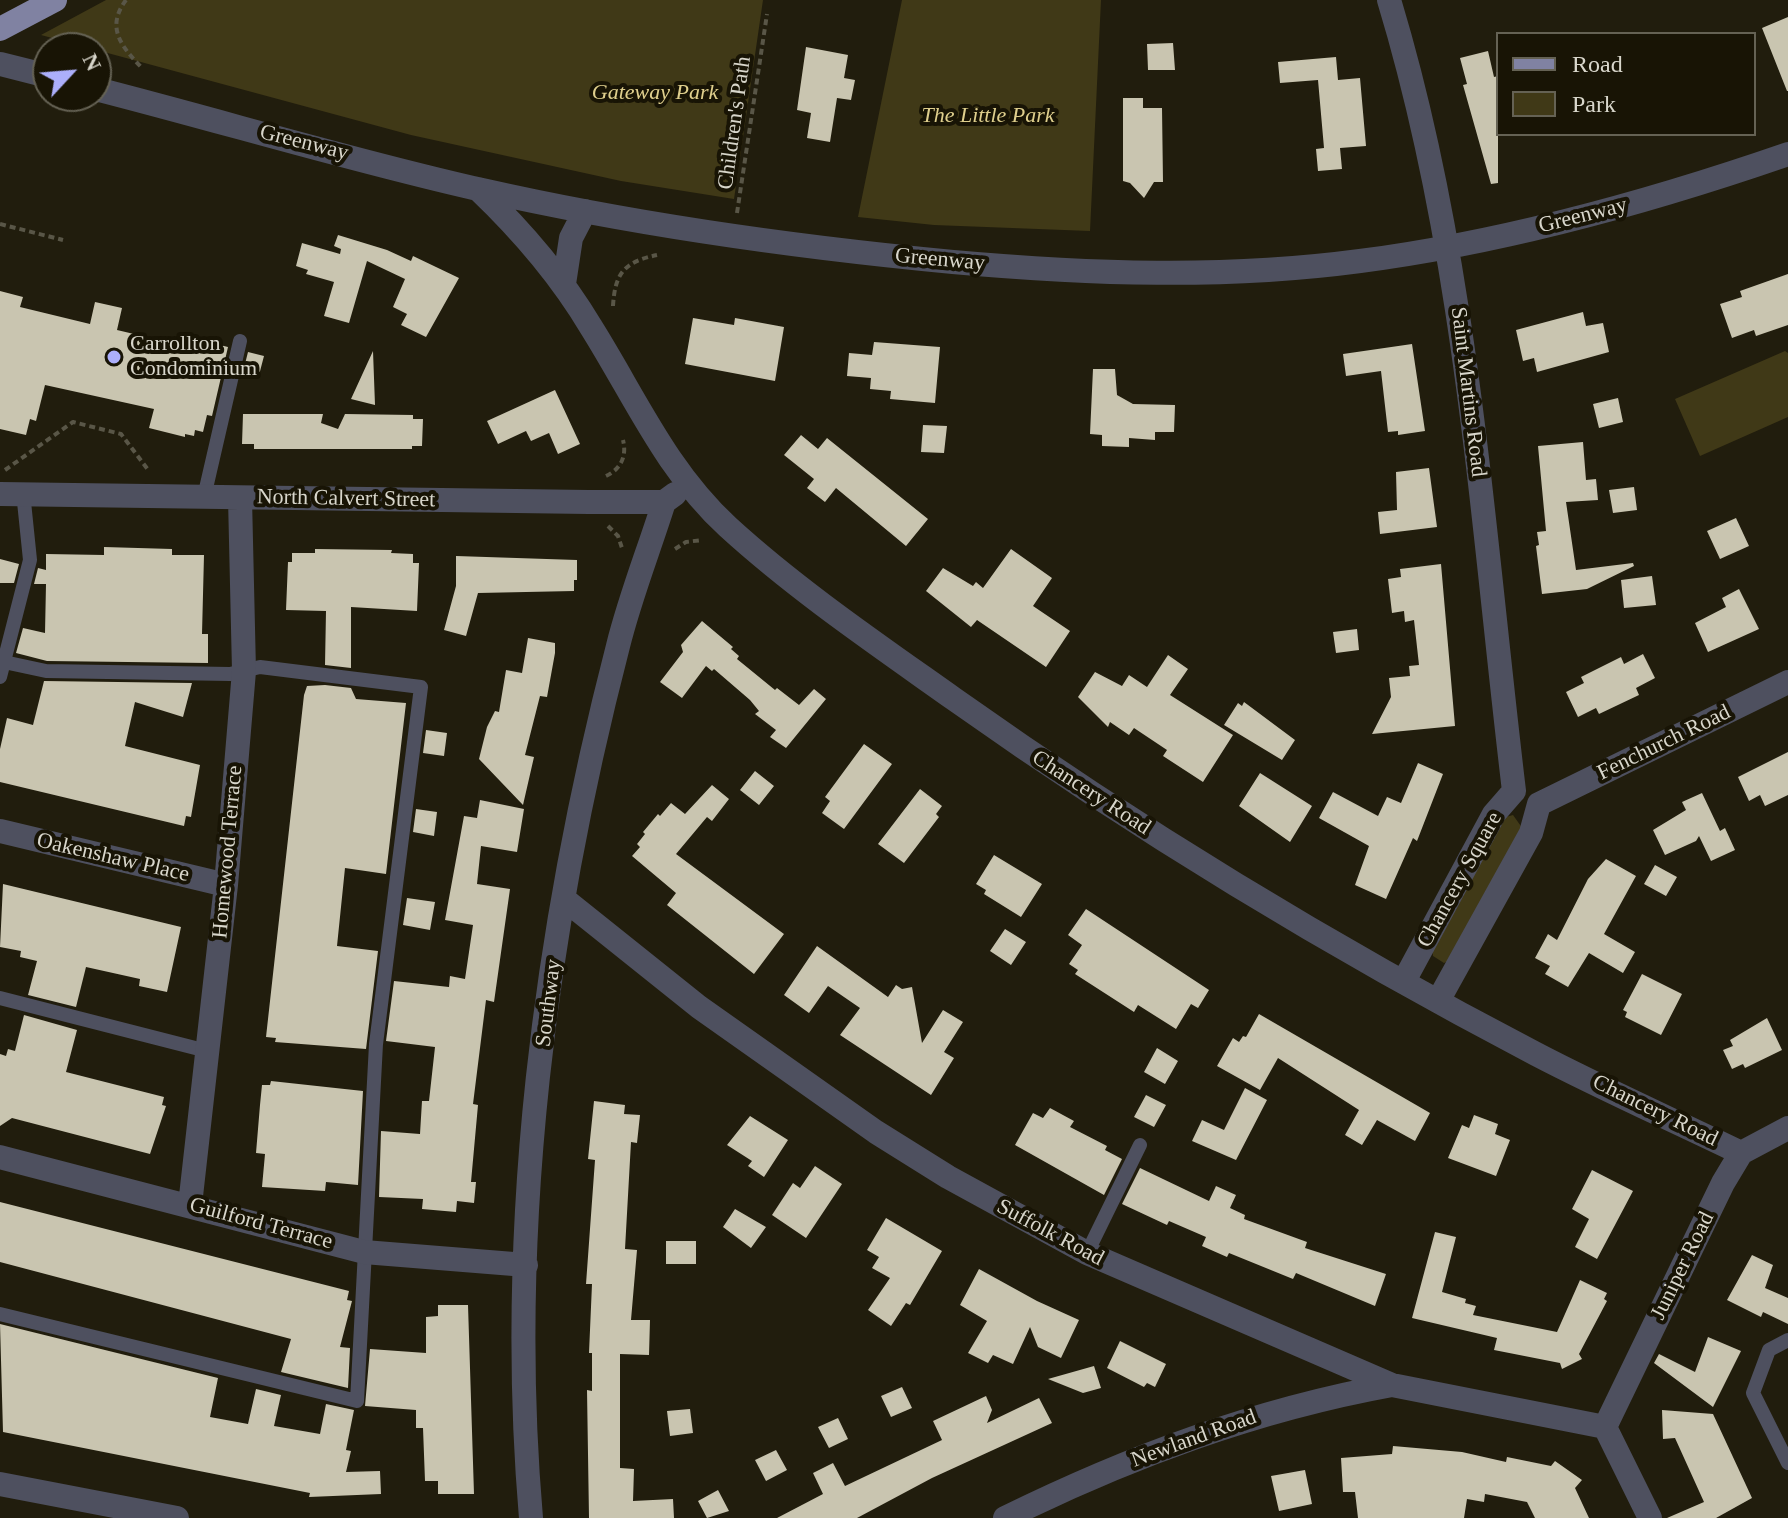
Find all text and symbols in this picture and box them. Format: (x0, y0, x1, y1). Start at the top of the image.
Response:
north arrow (32, 32, 112, 112)
legend (1496, 32, 1756, 136)
text: N (78, 50, 107, 75)
text: Road (1572, 51, 1623, 77)
street label: Children's Path (713, 55, 757, 191)
park label: Gateway Park (592, 80, 718, 106)
text: Park (1572, 91, 1616, 117)
park label: The Little Park (921, 103, 1055, 129)
street label: Greenway (257, 119, 351, 167)
street label: Greenway (1536, 192, 1630, 240)
street label: Greenway (894, 243, 986, 277)
street label: Saint Martins Road (1444, 305, 1492, 479)
place label: Carrollton Condominium (130, 331, 257, 382)
marker: Carrollton Condominium (105, 348, 123, 366)
street label: North Calvert Street (257, 484, 435, 514)
street label: Fenchurch Road (1593, 699, 1735, 787)
street label: Chancery Road (1027, 745, 1155, 841)
street label: Homewood Terrace (207, 764, 249, 940)
street label: Chancery Square (1412, 808, 1508, 952)
street label: Oakenshaw Place (34, 828, 192, 888)
street label: Southway (531, 958, 567, 1048)
street label: Chancery Road (1588, 1069, 1722, 1153)
street label: Guilford Terrace (187, 1192, 335, 1256)
street label: Suffolk Road (992, 1194, 1108, 1272)
street label: Juniper Road (1646, 1208, 1720, 1324)
street label: Newland Road (1128, 1404, 1260, 1474)

